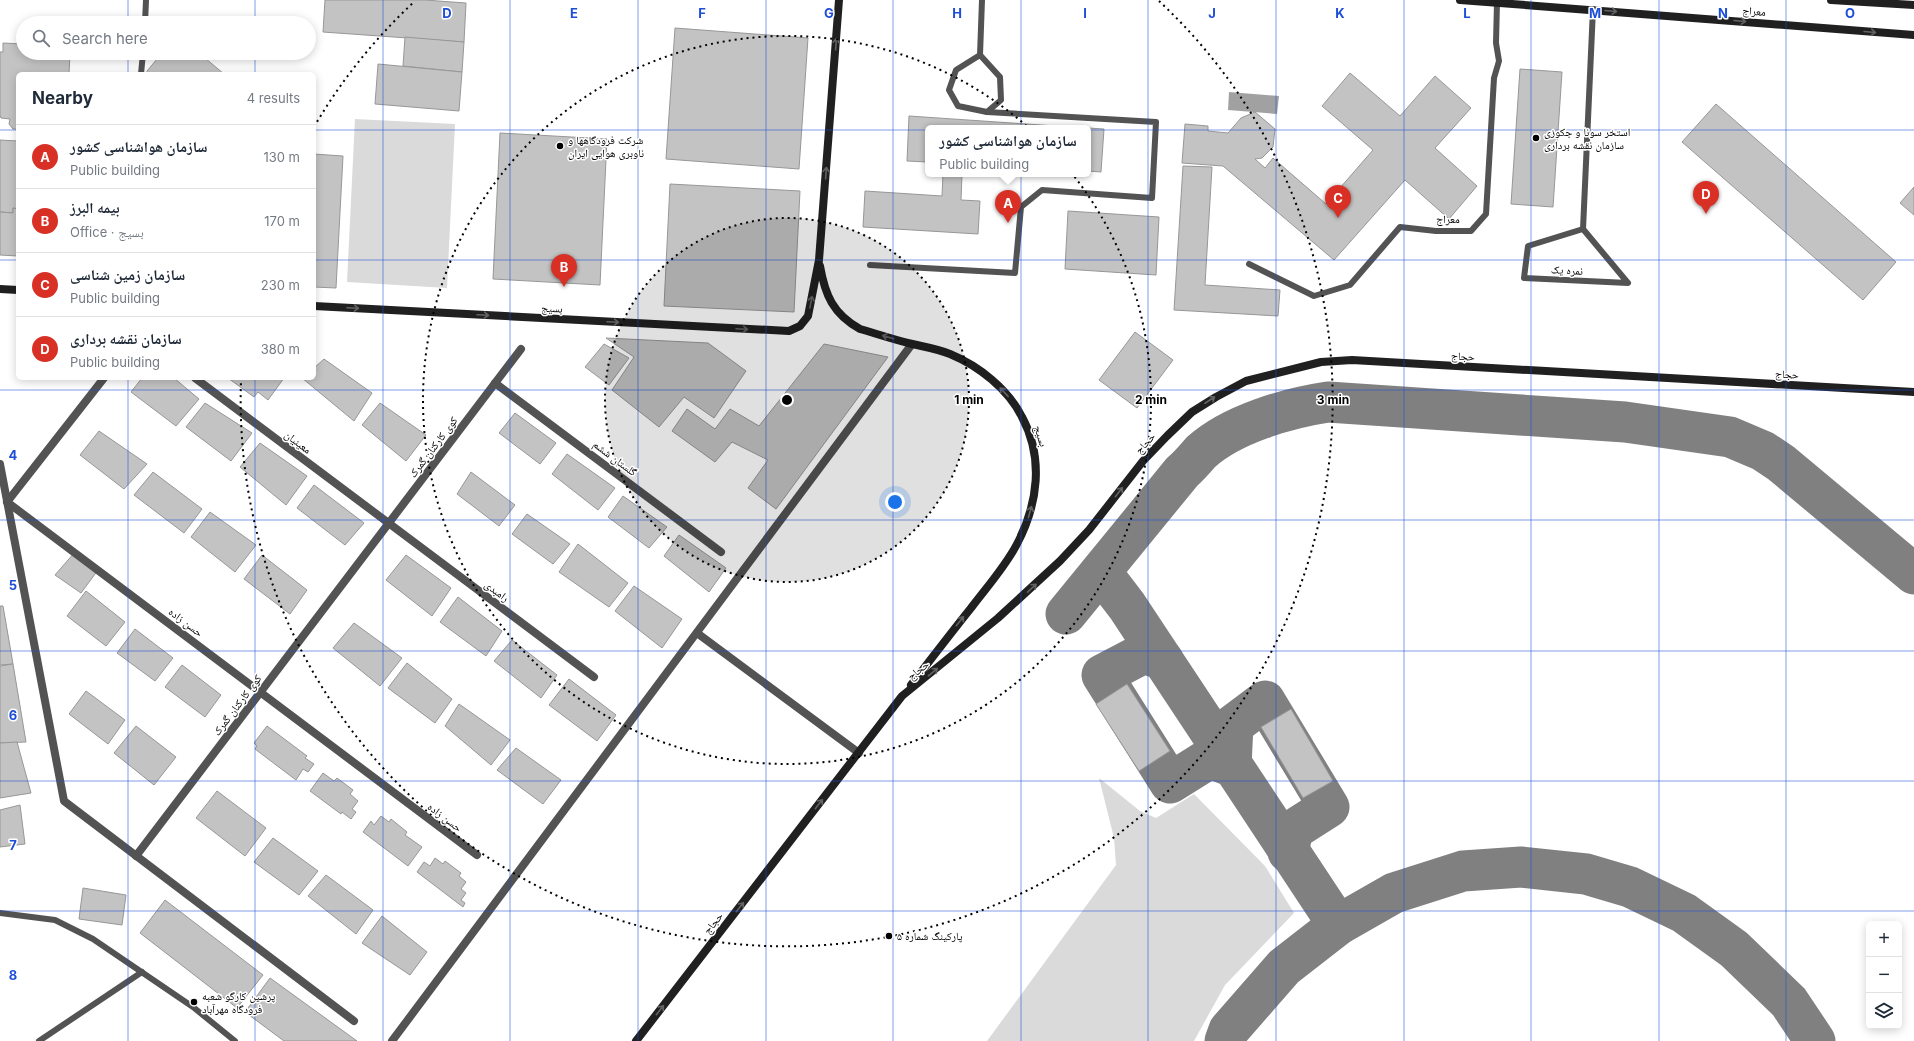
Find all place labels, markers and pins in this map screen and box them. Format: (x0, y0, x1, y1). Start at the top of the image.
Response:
place label: استخر سونا و جکوزی سازمان نقشه برداری (1544, 125, 1630, 152)
place label: شرکت فرودگاهها و ناوبری هوایی ایران (568, 133, 644, 160)
marker: استخر سونا و جکوزی سازمان نقشه برداری (1531, 133, 1541, 143)
marker: شرکت فرودگاهها و ناوبری هوایی ایران (555, 141, 565, 151)
pin: D (1693, 181, 1719, 214)
pin: C (1325, 185, 1351, 218)
pin: A (995, 190, 1021, 223)
pin: B (551, 254, 577, 287)
centre of rings (780, 393, 794, 407)
place label: پارکینگ شماره ۵ (897, 929, 963, 943)
marker: پارکینگ شماره ۵ (884, 931, 894, 941)
place label: پرشین کارگو شعبه فرودگاه مهرآباد (202, 989, 276, 1016)
marker: پرشین کارگو شعبه فرودگاه مهرآباد (189, 997, 199, 1007)

